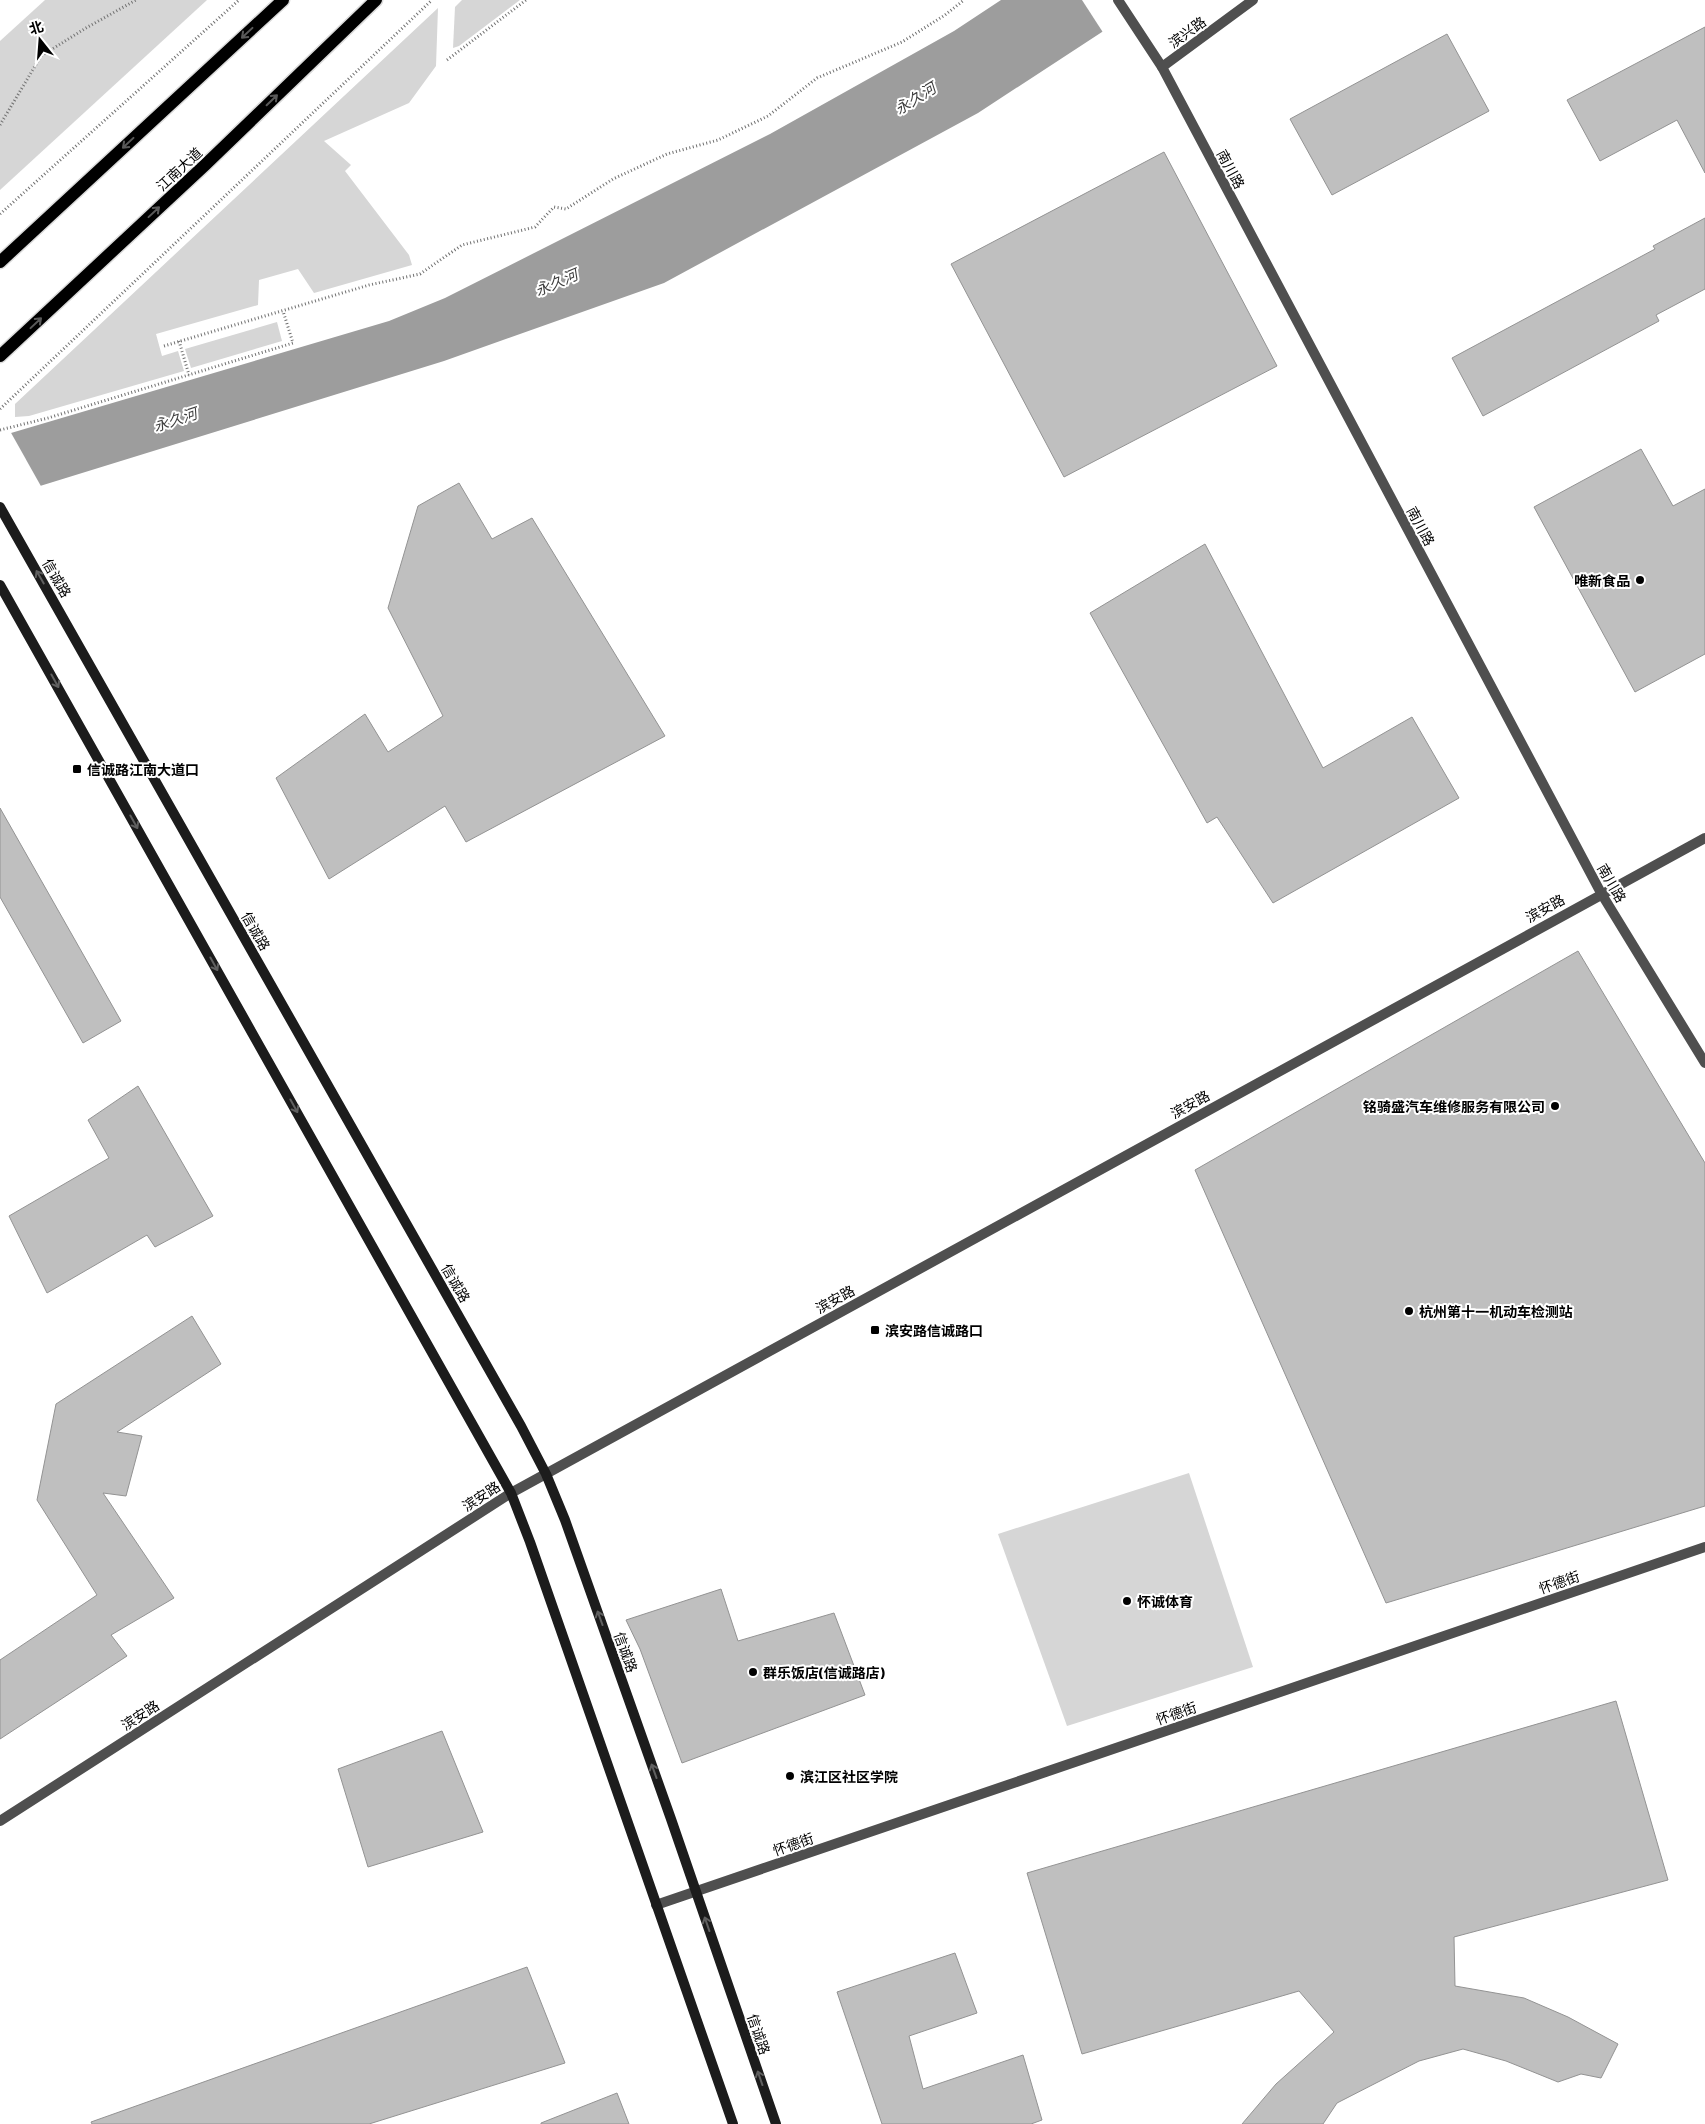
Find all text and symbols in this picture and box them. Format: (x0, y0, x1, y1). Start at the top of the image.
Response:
street label: 滨兴路 (1165, 13, 1209, 51)
north arrow (15, 15, 65, 65)
text: 北 (27, 17, 45, 37)
one-way arrow (241, 27, 254, 39)
water label: 永久河 (891, 77, 941, 118)
one-way arrow (266, 94, 278, 106)
one-way arrow (122, 137, 135, 149)
street label: 江南大道 (153, 144, 205, 194)
street label: 南川路 (1214, 146, 1248, 192)
one-way arrow (148, 206, 161, 218)
water label: 永久河 (532, 264, 583, 299)
one-way arrow (29, 317, 42, 329)
water label: 永久河 (151, 403, 202, 435)
street label: 南川路 (1404, 503, 1438, 549)
street label: 信诚路 (39, 556, 75, 600)
one-way arrow (35, 570, 45, 585)
place label: 唯新食品 (1574, 572, 1630, 589)
marker: 唯新食品 (1634, 574, 1646, 586)
one-way arrow (50, 673, 60, 687)
place label: 信诚路江南大道口 (87, 761, 199, 778)
marker: 信诚路江南大道口 (71, 763, 83, 775)
one-way arrow (130, 815, 140, 829)
street label: 南川路 (1594, 861, 1630, 905)
street label: 滨安路 (1523, 890, 1567, 926)
street label: 信诚路 (238, 909, 274, 953)
one-way arrow (210, 956, 219, 971)
street label: 滨安路 (1168, 1086, 1212, 1122)
one-way arrow (289, 1098, 299, 1113)
place label: 铭骑盛汽车维修服务有限公司 (1363, 1098, 1545, 1115)
marker: 铭骑盛汽车维修服务有限公司 (1549, 1100, 1561, 1112)
street label: 信诚路 (438, 1261, 474, 1305)
street label: 滨安路 (813, 1281, 857, 1317)
place label: 杭州第十一机动车检测站 (1419, 1303, 1573, 1320)
marker: 杭州第十一机动车检测站 (1403, 1305, 1415, 1317)
place label: 滨安路信诚路口 (885, 1322, 983, 1339)
marker: 滨安路信诚路口 (869, 1324, 881, 1336)
street label: 滨安路 (459, 1477, 503, 1515)
street label: 怀德街 (1536, 1567, 1582, 1597)
place label: 怀诚体育 (1137, 1593, 1193, 1610)
marker: 怀诚体育 (1121, 1595, 1133, 1607)
one-way arrow (595, 1610, 604, 1626)
street label: 信诚路 (611, 1629, 641, 1675)
place label: 群乐饭店(信诚路店) (763, 1664, 885, 1681)
marker: 群乐饭店(信诚路店) (747, 1666, 759, 1678)
street label: 滨安路 (118, 1696, 162, 1734)
street label: 怀德街 (1153, 1698, 1199, 1728)
one-way arrow (649, 1763, 658, 1779)
place label: 滨江区社区学院 (800, 1768, 898, 1785)
marker: 滨江区社区学院 (784, 1770, 796, 1782)
street label: 怀德街 (770, 1829, 816, 1859)
one-way arrow (702, 1917, 711, 1933)
street label: 信诚路 (744, 2011, 774, 2057)
one-way arrow (755, 2071, 764, 2086)

